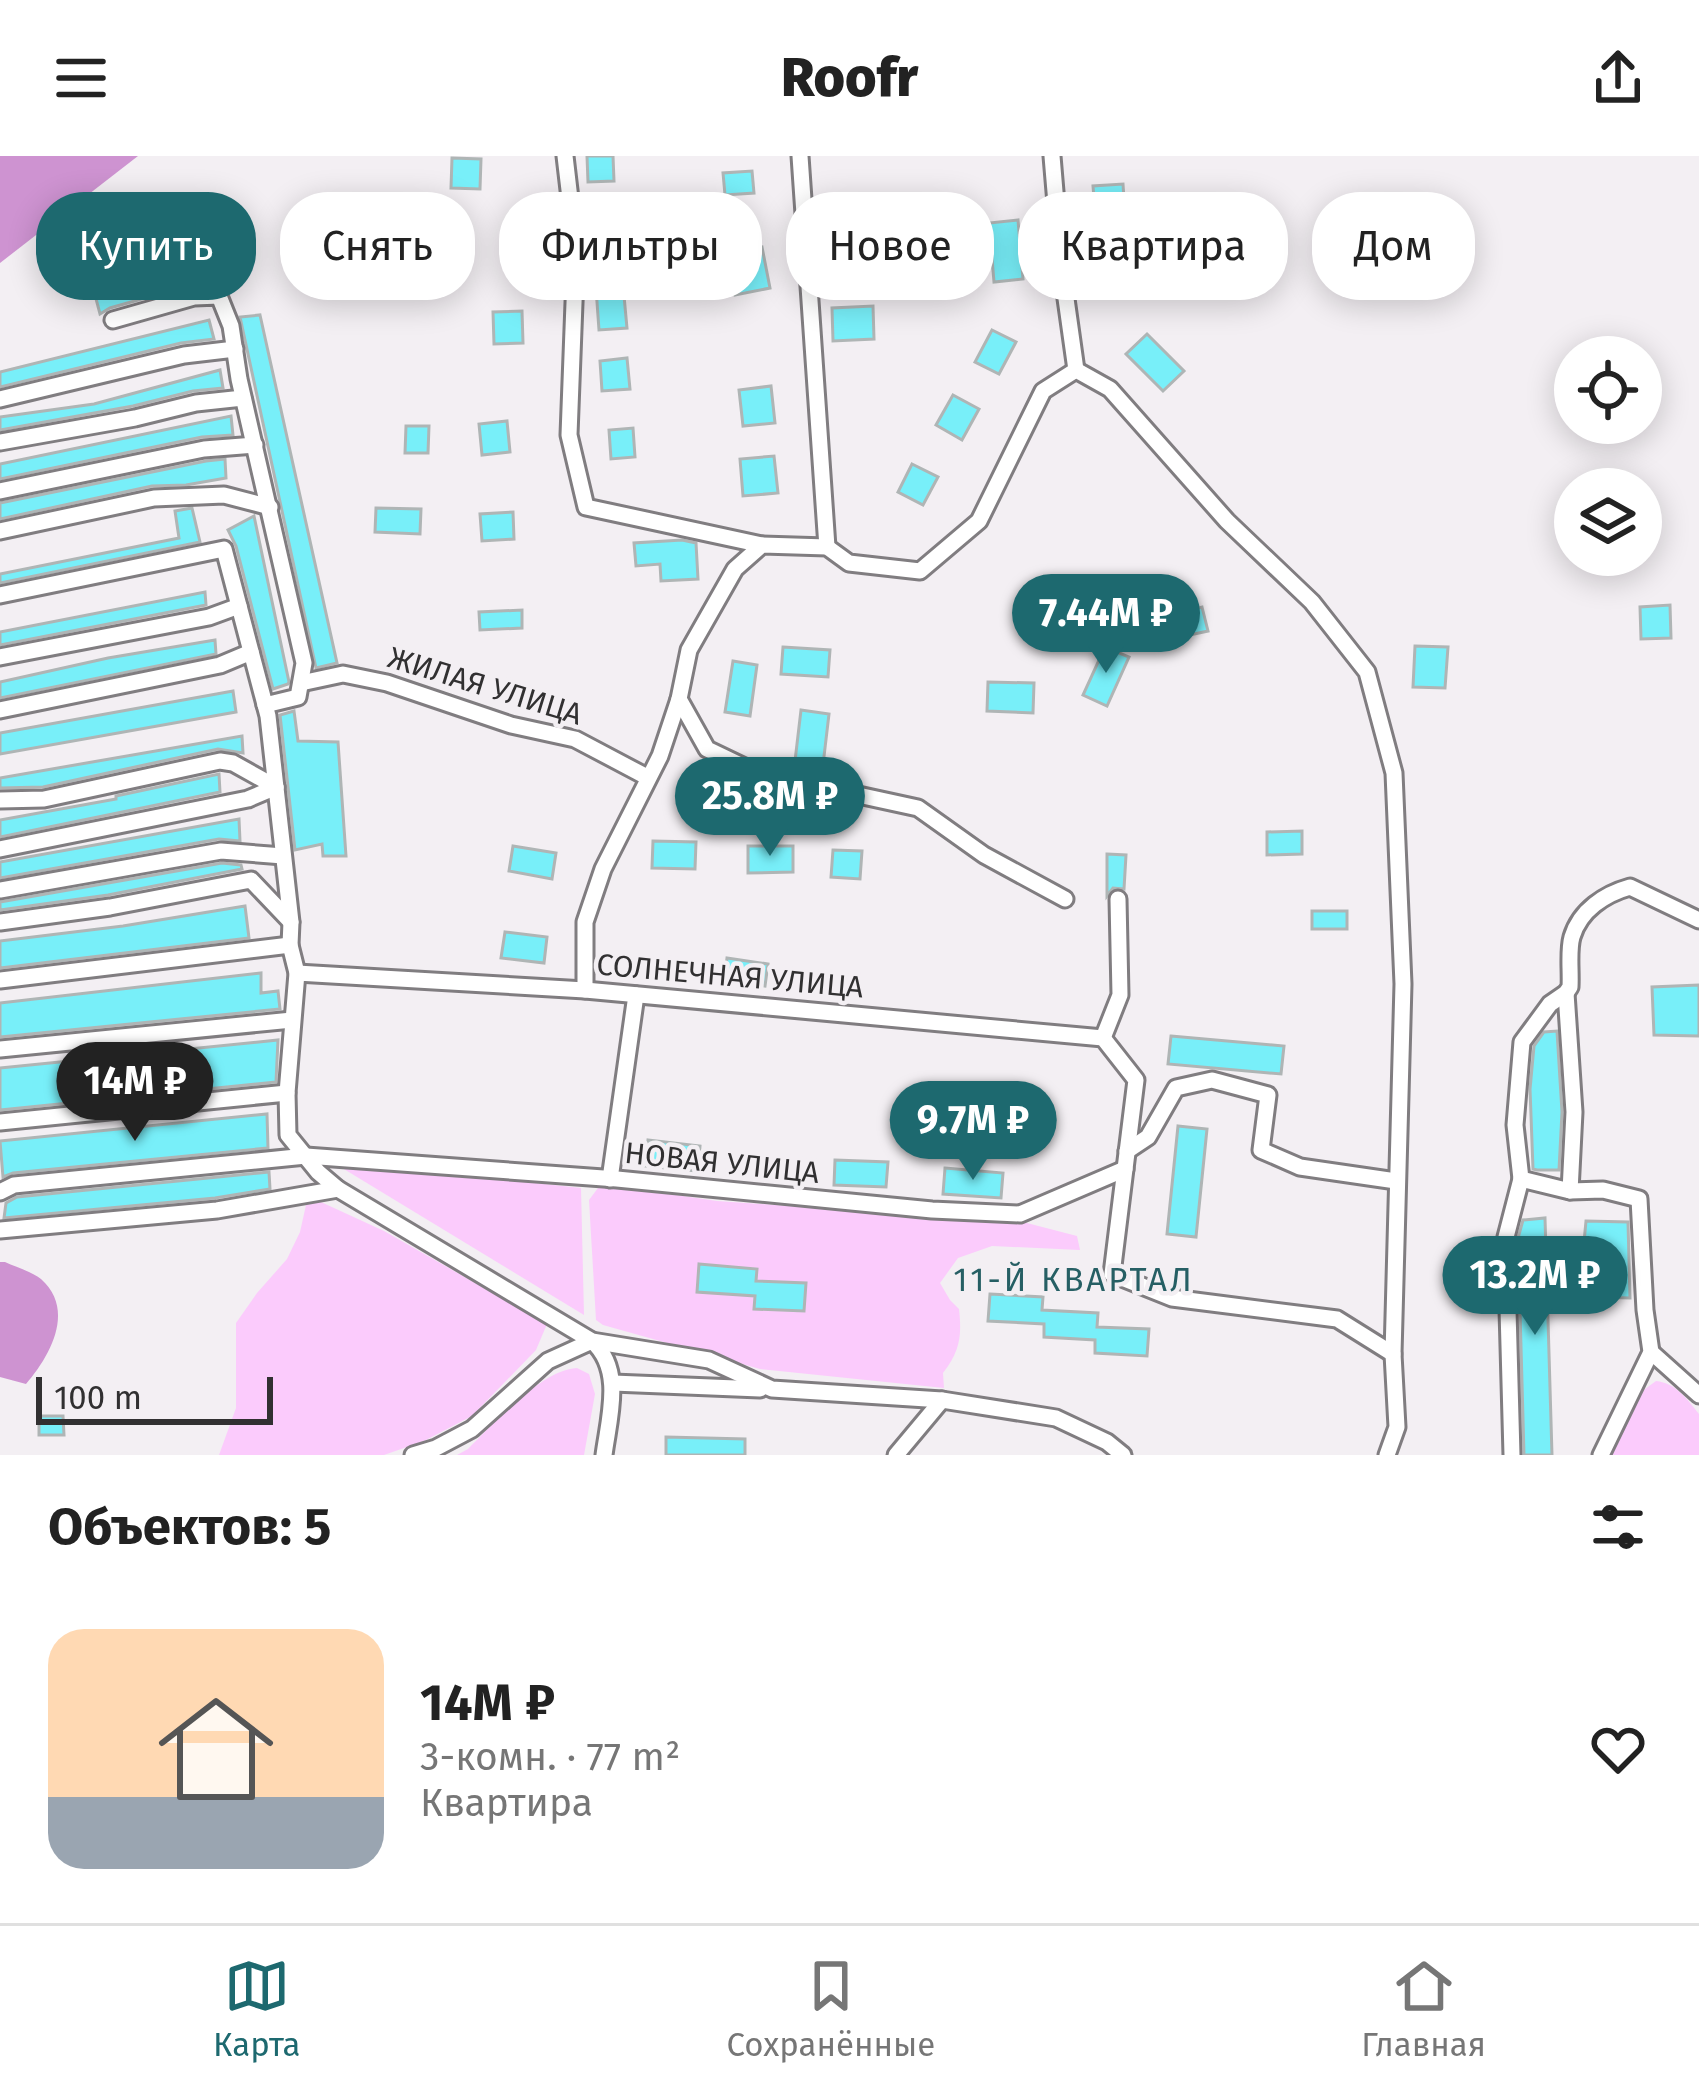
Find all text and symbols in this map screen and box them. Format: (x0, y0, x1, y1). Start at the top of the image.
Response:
icon: menu (48, 45, 114, 111)
icon: share (1585, 45, 1651, 111)
text: Roofr (781, 46, 918, 110)
chip: Купить (36, 192, 256, 300)
chip: Снять (280, 192, 475, 300)
chip: Фильтры (499, 192, 762, 300)
chip: Новое (786, 192, 994, 300)
chip: Квартира (1018, 192, 1288, 300)
chip: Дом (1312, 192, 1475, 300)
map controls (1554, 336, 1662, 576)
button: locate (1554, 336, 1662, 444)
button: layers (1554, 468, 1662, 576)
pin: 7.44M ₽ (995, 574, 1217, 676)
text: 7.44M ₽ (1039, 590, 1173, 636)
street label: ЖИЛАЯ УЛИЦА (384, 639, 587, 733)
pin: 25.8M ₽ (659, 757, 881, 859)
text: 25.8M ₽ (702, 773, 838, 819)
street label: СОЛНЕЧНАЯ УЛИЦА (595, 946, 866, 1006)
pin: 14M ₽ (51, 1042, 219, 1144)
text: 14M ₽ (83, 1058, 187, 1104)
pin: 9.7M ₽ (875, 1081, 1071, 1183)
text: 9.7M ₽ (917, 1097, 1029, 1143)
street label: НОВАЯ УЛИЦА (623, 1135, 822, 1191)
pin: 13.2M ₽ (1424, 1236, 1646, 1338)
text: 13.2M ₽ (1469, 1252, 1601, 1298)
district label: 11-Й КВАРТАЛ (953, 1260, 1195, 1300)
scale bar (36, 1371, 273, 1424)
text: 100 m (54, 1378, 142, 1418)
icon: filters (1585, 1494, 1651, 1560)
text: Объектов: 5 (48, 1496, 331, 1558)
text: 14M ₽ (420, 1672, 555, 1734)
icon: home (144, 1677, 288, 1821)
icon: heart (1585, 1716, 1651, 1782)
text: 3-комн. · 77 m² (420, 1734, 680, 1780)
text: Квартира (420, 1780, 593, 1826)
tab: Карта (213, 1953, 300, 2065)
tab: Сохранённые (726, 1953, 935, 2065)
tab: Главная (1361, 1953, 1486, 2065)

